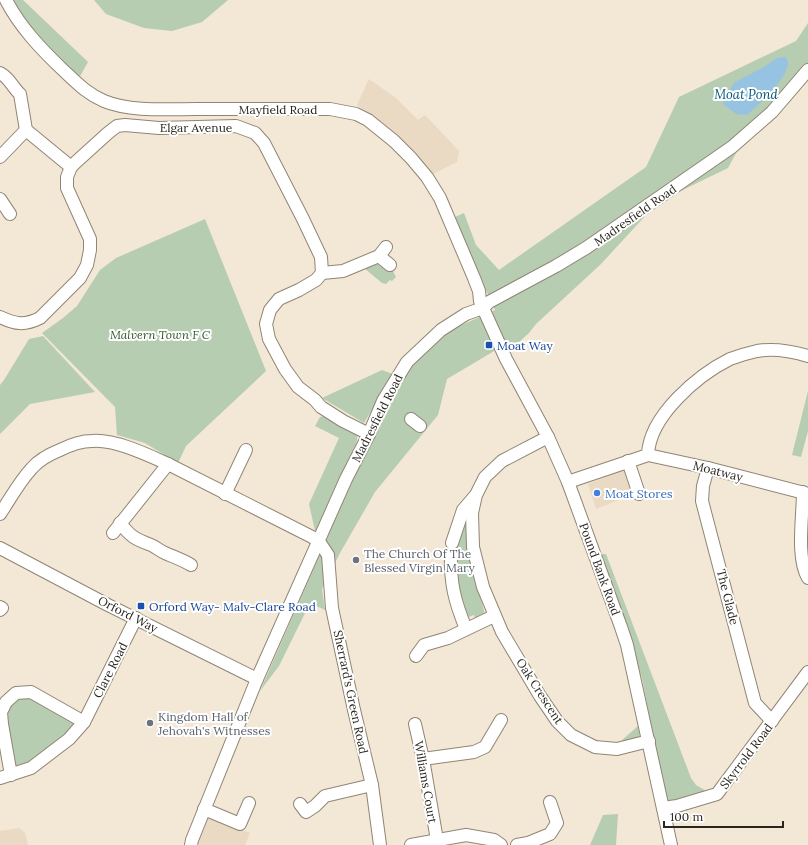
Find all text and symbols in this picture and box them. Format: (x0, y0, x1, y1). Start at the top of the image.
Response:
water label: Moat Pond (714, 86, 778, 103)
street label: Mayfield Road (239, 102, 317, 117)
street label: Elgar Avenue (160, 120, 233, 135)
street label: Madresfield Road (591, 181, 679, 249)
park label: Malvern Town F C (110, 327, 210, 342)
place label: Moat Way (497, 338, 553, 353)
marker: Moat Way (484, 340, 494, 350)
street label: Madresfield Road (348, 371, 406, 465)
street label: Moatway (692, 458, 745, 485)
place label: Moat Stores (605, 486, 673, 501)
marker: Moat Stores (592, 488, 602, 498)
street label: Pound Bank Road (576, 521, 624, 617)
place label: The Church Of The Blessed Virgin Mary (364, 546, 476, 575)
marker: The Church Of The Blessed Virgin Mary (351, 555, 361, 565)
street label: The Glade (714, 568, 742, 627)
street label: Orford Way (96, 593, 161, 636)
place label: Orford Way- Malv-Clare Road (149, 599, 316, 614)
marker: Orford Way- Malv-Clare Road (136, 601, 146, 611)
street label: Sherrard's Green Road (331, 629, 371, 755)
street label: Clare Road (90, 640, 130, 700)
street label: Oak Crescent (513, 655, 567, 727)
place label: Kingdom Hall of Jehovah's Witnesses (157, 709, 271, 738)
marker: Kingdom Hall of Jehovah's Witnesses (145, 718, 155, 728)
street label: Skyrrold Road (716, 720, 776, 792)
street label: Williams Court (411, 740, 441, 825)
scale bar (664, 803, 783, 829)
text: 100 m (670, 809, 703, 824)

